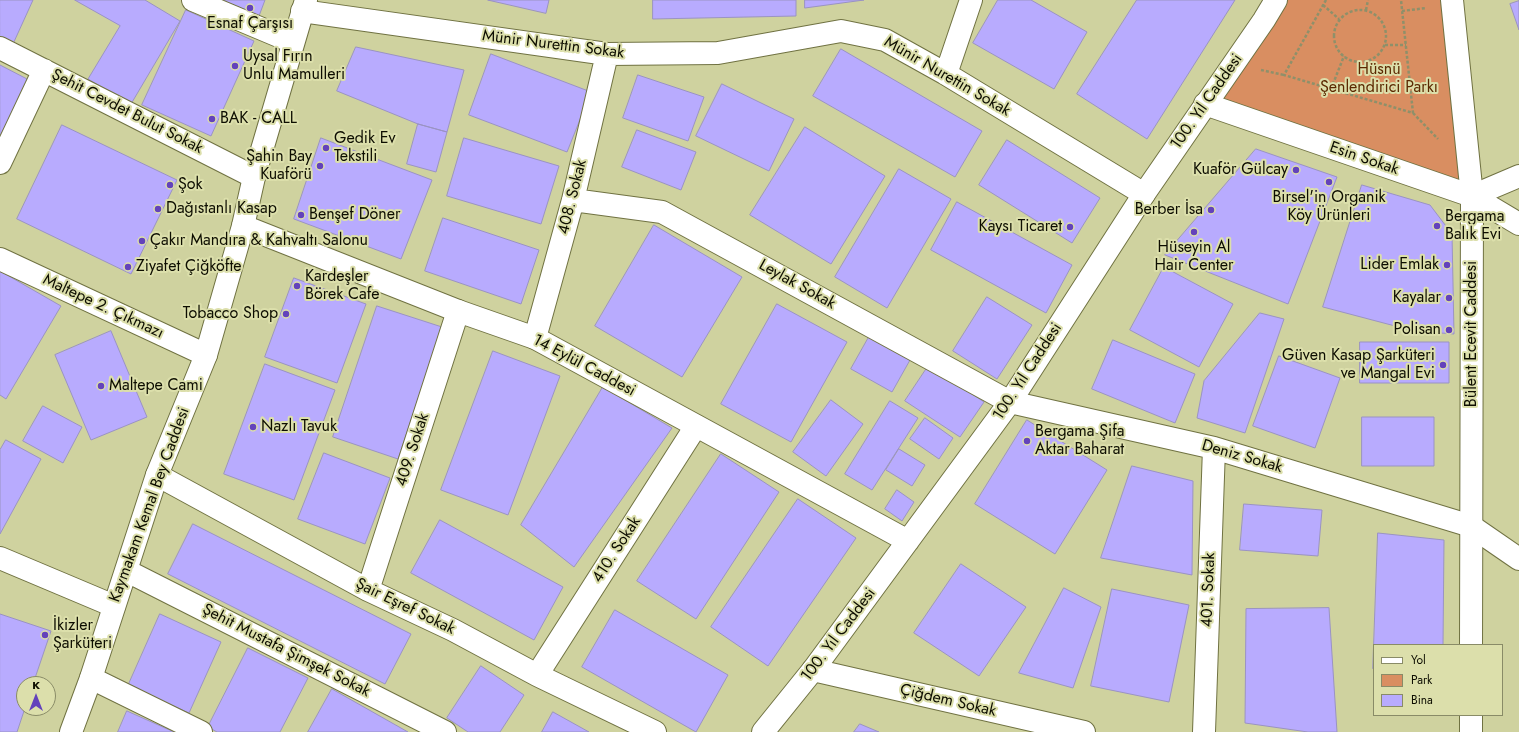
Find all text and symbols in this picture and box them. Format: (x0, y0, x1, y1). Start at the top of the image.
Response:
marker: Esnaf Çarşısı (245, 3, 255, 13)
place label: Esnaf Çarşısı (207, 14, 293, 34)
street label: Münir Nurettin Sokak (481, 27, 625, 63)
street label: Münir Nurettin Sokak (880, 33, 1014, 121)
place label: Uysal Fırın Unlu Mamulleri (243, 47, 345, 85)
street label: 100. Yıl Caddesi (1167, 51, 1247, 153)
park label: Hüsnü Şenlendirici Parkı (1320, 60, 1438, 98)
marker: Uysal Fırın Unlu Mamulleri (230, 61, 240, 71)
street label: Şehit Cevdet Bulut Sokak (48, 65, 206, 159)
place label: BAK - CALL (220, 109, 297, 129)
marker: BAK - CALL (207, 114, 217, 124)
place label: Gedik Ev Tekstili (334, 129, 396, 167)
street label: Esin Sokak (1327, 138, 1401, 180)
marker: Gedik Ev Tekstili (321, 143, 331, 153)
place label: Şahin Bay Kuaförü (246, 147, 312, 185)
street label: 408. Sokak (554, 158, 592, 236)
place label: Kuaför Gülcay (1193, 160, 1288, 180)
marker: Şahin Bay Kuaförü (315, 161, 325, 171)
marker: Kuaför Gülcay (1291, 165, 1301, 175)
place label: Şok (178, 175, 203, 195)
marker: Birsel'in Organik Köy Ürünleri (1324, 177, 1334, 187)
marker: Şok (165, 180, 175, 190)
place label: Birsel'in Organik Köy Ürünleri (1272, 188, 1386, 226)
place label: Dağıstanlı Kasap (166, 199, 277, 219)
place label: Berber İsa (1135, 200, 1203, 220)
marker: Dağıstanlı Kasap (153, 204, 163, 214)
place label: Benşef Döner (309, 205, 400, 225)
marker: Berber İsa (1206, 205, 1216, 215)
place label: Bergama Balık Evi (1445, 207, 1504, 245)
marker: Benşef Döner (296, 210, 306, 220)
place label: Kaysı Ticaret (979, 217, 1062, 237)
marker: Bergama Balık Evi (1432, 221, 1442, 231)
marker: Kaysı Ticaret (1065, 222, 1075, 232)
marker: Hüseyin Al Hair Center (1189, 227, 1199, 237)
place label: Çakır Mandıra & Kahvaltı Salonu (150, 231, 368, 251)
marker: Çakır Mandıra & Kahvaltı Salonu (137, 236, 147, 246)
place label: Hüseyin Al Hair Center (1155, 238, 1233, 276)
place label: Lider Emlak (1360, 255, 1439, 275)
street label: Leylak Sokak (755, 256, 839, 314)
place label: Ziyafet Çiğköfte (136, 257, 242, 277)
marker: Lider Emlak (1442, 260, 1452, 270)
street label: Bülent Ecevit Caddesi (1462, 261, 1482, 407)
marker: Ziyafet Çiğköfte (123, 262, 133, 272)
place label: Kardeşler Börek Cafe (305, 267, 379, 305)
street label: Maltepe 2. Çıkmazı (40, 271, 166, 343)
marker: Kardeşler Börek Cafe (292, 281, 302, 291)
place label: Kayalar (1393, 288, 1441, 308)
marker: Kayalar (1444, 293, 1454, 303)
place label: Tobacco Shop (183, 304, 278, 324)
marker: Tobacco Shop (281, 309, 291, 319)
street label: 100. Yıl Caddesi (989, 320, 1067, 424)
place label: Polisan (1394, 320, 1441, 340)
marker: Polisan (1444, 325, 1454, 335)
street label: 14 Eylül Caddesi (529, 331, 639, 401)
place label: Güven Kasap Şarküteri ve Mangal Evi (1282, 346, 1435, 384)
marker: Güven Kasap Şarküteri ve Mangal Evi (1438, 360, 1448, 370)
place label: Maltepe Cami (109, 376, 203, 396)
marker: Maltepe Cami (96, 381, 106, 391)
street label: Kaymakam Kemal Bey Caddesi (106, 405, 194, 605)
street label: 409. Sokak (392, 411, 434, 489)
place label: Nazlı Tavuk (261, 417, 337, 437)
marker: Nazlı Tavuk (248, 422, 258, 432)
place label: Bergama Şifa Aktar Baharat (1035, 422, 1124, 460)
marker: Bergama Şifa Aktar Baharat (1022, 436, 1032, 446)
street label: Deniz Sokak (1199, 436, 1285, 478)
street label: 410. Sokak (589, 513, 645, 587)
street label: 401. Sokak (1198, 552, 1220, 628)
street label: Şair Eşref Sokak (352, 575, 458, 639)
street label: 100. Yıl Caddesi (798, 584, 880, 686)
street label: Şehit Mustafa Şimşek Sokak (199, 600, 373, 702)
place label: İkizler Şarküteri (53, 616, 112, 654)
marker: İkizler Şarküteri (40, 630, 50, 640)
legend (1373, 644, 1503, 716)
text: Yol (1411, 651, 1426, 669)
text: Park (1411, 671, 1432, 689)
north arrow (16, 676, 56, 716)
text: K (32, 677, 40, 693)
street label: Çiğdem Sokak (898, 681, 998, 721)
text: Bina (1411, 691, 1433, 709)

